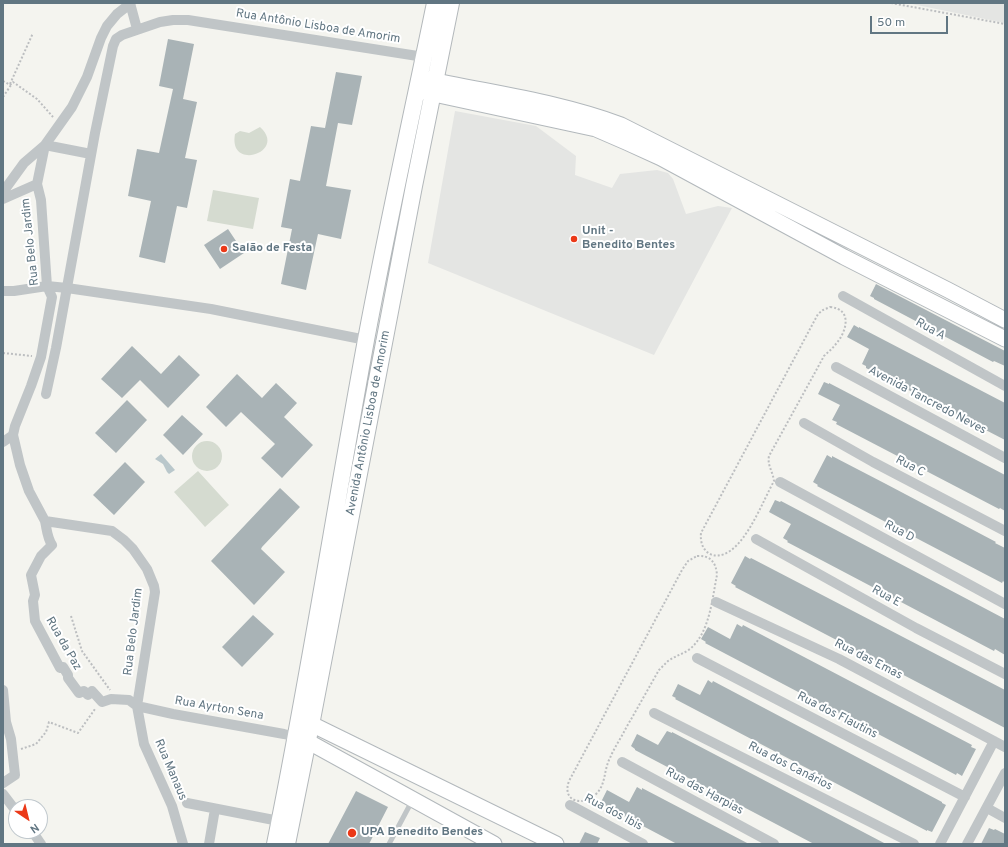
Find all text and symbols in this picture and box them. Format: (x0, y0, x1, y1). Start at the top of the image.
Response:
street label: Rua Antônio Lisboa de Amorim (235, 7, 401, 47)
scale bar (872, 8, 950, 34)
text: 50 m (877, 15, 905, 31)
street label: Rua Belo Jardim (19, 197, 43, 287)
place label: Unit - Benedito Bentes (582, 225, 675, 253)
marker: Unit - Benedito Bentes (569, 234, 579, 244)
place label: Salão de Festa (232, 242, 312, 256)
marker: Salão de Festa (219, 244, 229, 254)
street label: Rua A (913, 316, 947, 344)
street label: Avenida Antônio Lisboa de Amorim (344, 329, 394, 517)
street label: Avenida Tancredo Neves (866, 364, 988, 438)
street label: Rua C (893, 453, 927, 481)
street label: Rua D (882, 518, 916, 546)
street label: Rua E (869, 583, 903, 611)
street label: Rua Belo Jardim (121, 587, 147, 677)
street label: Rua da Paz (42, 615, 84, 673)
street label: Rua das Emas (832, 637, 904, 683)
street label: Rua dos Flautins (794, 690, 880, 742)
street label: Rua Ayrton Sena (173, 694, 265, 724)
street label: Rua Manaus (151, 737, 189, 803)
street label: Rua dos Canários (745, 740, 835, 794)
street label: Rua das Harpias (663, 765, 745, 819)
street label: Rua dos Ibis (581, 792, 645, 834)
north arrow (8, 799, 48, 839)
text: N (27, 820, 42, 836)
place label: UPA Benedito Bendes (361, 826, 483, 840)
marker: UPA Benedito Bendes (346, 827, 358, 839)

